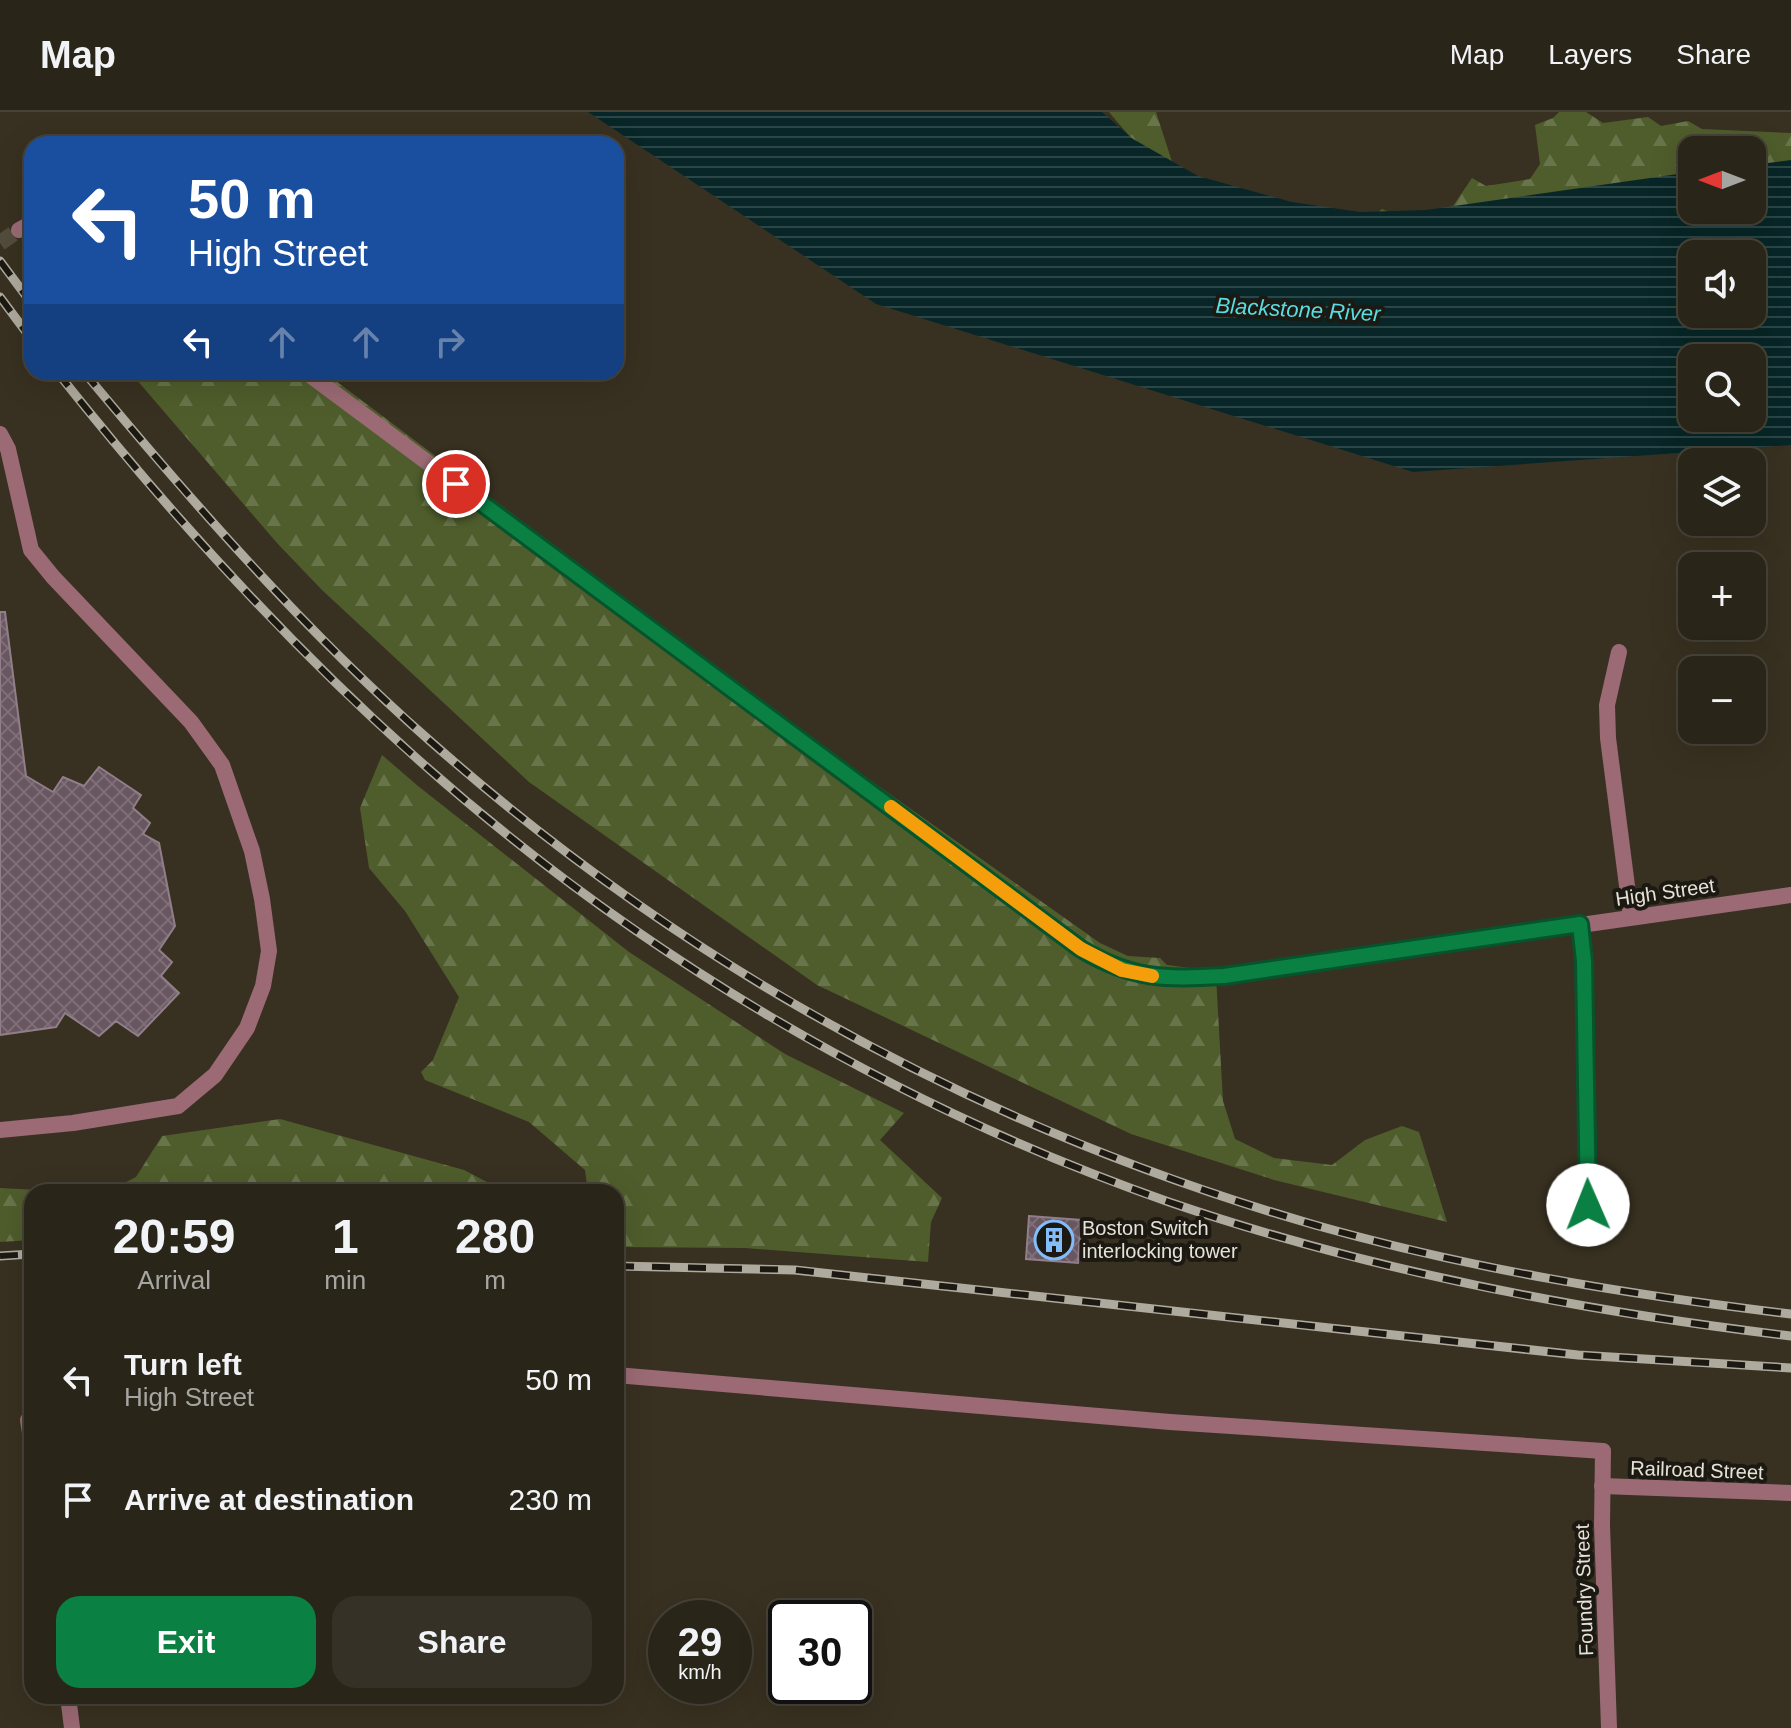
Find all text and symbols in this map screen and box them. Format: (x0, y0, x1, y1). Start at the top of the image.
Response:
text: Map (40, 34, 116, 76)
text: Map (1450, 39, 1504, 70)
text: Layers (1548, 39, 1632, 70)
text: Share (1676, 39, 1751, 70)
north arrow (1678, 136, 1766, 224)
map controls (1678, 136, 1766, 744)
text: 50 m (188, 167, 316, 230)
icon: left (56, 168, 160, 272)
text: High Street (188, 233, 368, 274)
button: sound (1678, 240, 1766, 328)
water label: Blackstone River (1215, 293, 1383, 326)
icon: left (176, 320, 220, 364)
icon: ahead (260, 320, 304, 364)
icon: ahead (344, 320, 388, 364)
icon: right (428, 320, 472, 364)
button: search (1678, 344, 1766, 432)
button: layers (1678, 448, 1766, 536)
pin (422, 450, 490, 518)
icon: arrive (434, 462, 478, 506)
button: + (1678, 552, 1766, 640)
button: − (1678, 656, 1766, 744)
street label: High Street (1614, 874, 1717, 910)
position arrow (1546, 1163, 1630, 1247)
text: 20:59 (113, 1210, 236, 1263)
text: 1 (332, 1210, 359, 1263)
text: 280 (455, 1210, 535, 1263)
place label: Boston Switch interlocking tower (1082, 1217, 1238, 1262)
building icon: Boston Switch interlocking tower (1033, 1219, 1075, 1261)
text: Arrival (137, 1265, 211, 1295)
text: min (324, 1265, 366, 1295)
text: m (484, 1265, 506, 1295)
text: Turn left (124, 1348, 242, 1381)
icon: left (56, 1358, 100, 1402)
text: 50 m (525, 1363, 592, 1396)
text: High Street (124, 1382, 254, 1412)
street label: Railroad Street (1630, 1457, 1764, 1483)
icon: arrive (56, 1478, 100, 1522)
text: Arrive at destination (124, 1483, 414, 1516)
text: 230 m (509, 1483, 592, 1516)
street label: Foundry Street (1571, 1523, 1597, 1656)
button: Exit (56, 1596, 316, 1688)
button: Share (332, 1596, 592, 1688)
speed limit sign: 30 (768, 1600, 872, 1704)
text: 29 (678, 1620, 722, 1664)
text: km/h (678, 1661, 722, 1683)

